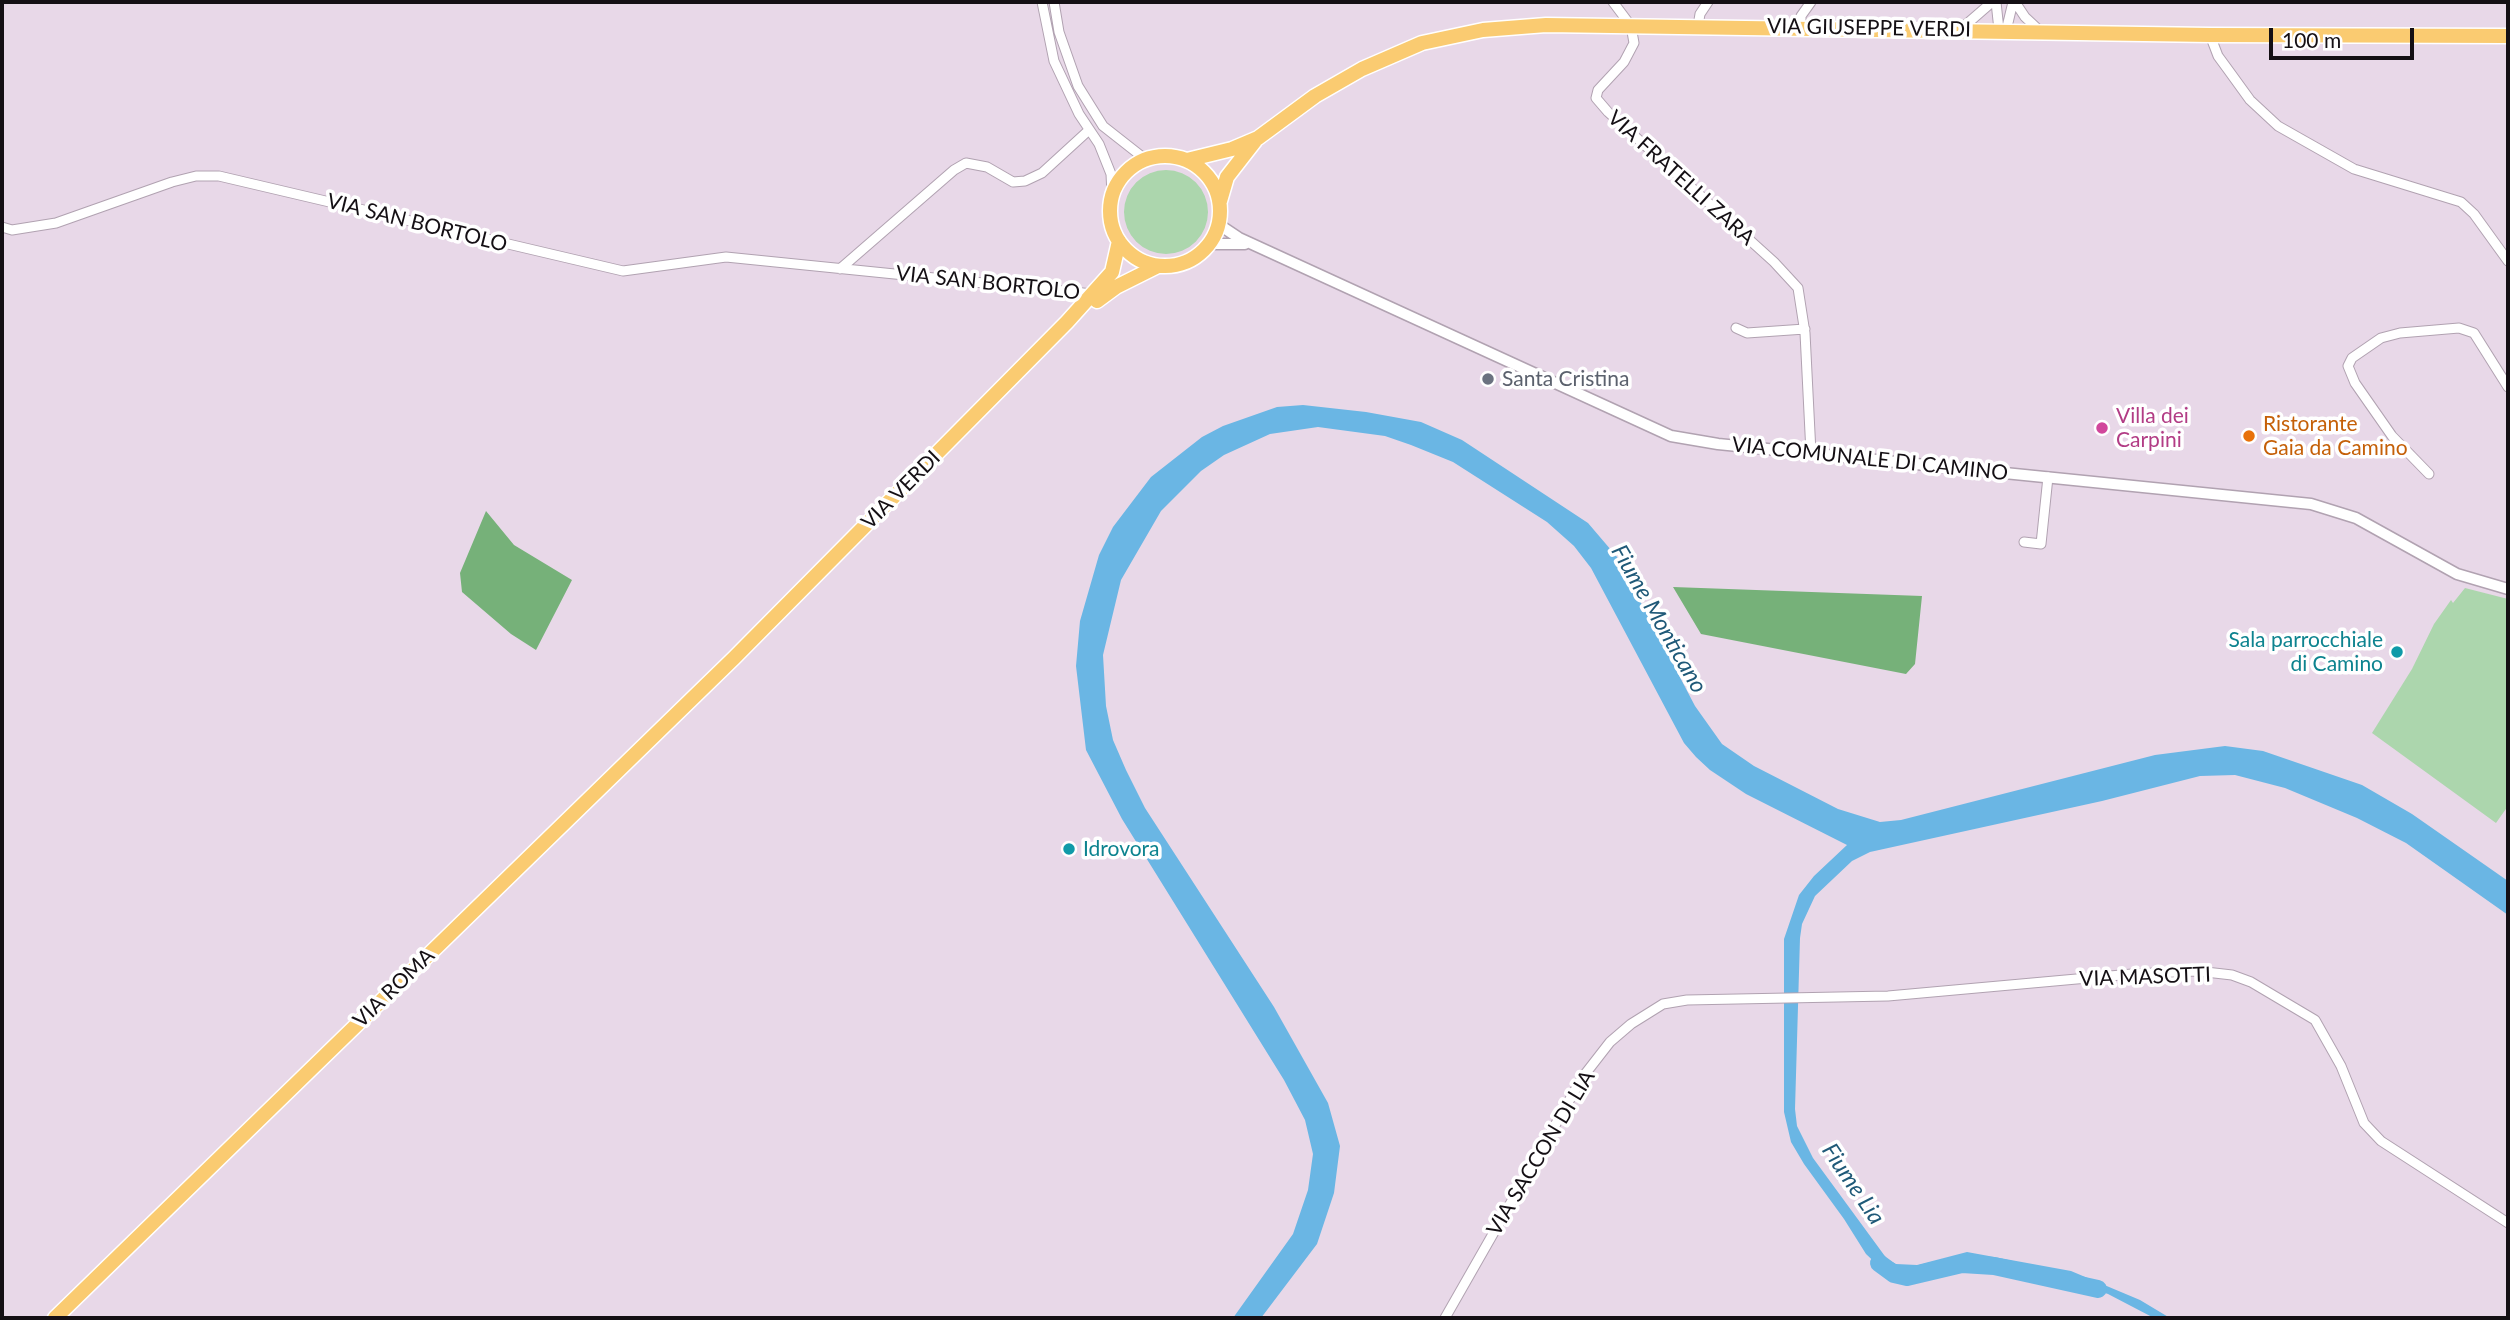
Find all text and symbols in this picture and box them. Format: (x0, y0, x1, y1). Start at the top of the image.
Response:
street label: VIA GIUSEPPE VERDI (1767, 14, 1971, 42)
scale bar (2272, 14, 2417, 58)
text: 100 m (2282, 27, 2341, 52)
street label: VIA FRATELLI ZARA (1602, 105, 1760, 251)
street label: VIA SAN BORTOLO (324, 188, 510, 258)
street label: VIA SAN BORTOLO (895, 261, 1081, 305)
place label: Santa Cristina (1502, 366, 1629, 392)
marker: Santa Cristina (1480, 371, 1496, 387)
place label: Villa dei Carpini (2116, 403, 2189, 453)
place label: Ristorante Gaia da Camino (2263, 411, 2408, 461)
marker: Villa dei Carpini (2094, 420, 2110, 436)
marker: Ristorante Gaia da Camino (2241, 428, 2257, 444)
street label: VIA COMUNALE DI CAMINO (1731, 432, 2009, 486)
street label: VIA VERDI (856, 445, 946, 535)
water label: Fiume Monticano (1605, 540, 1713, 698)
place label: Sala parrocchiale di Camino (2228, 627, 2383, 677)
marker: Sala parrocchiale di Camino (2389, 644, 2405, 660)
place label: Idrovora (1083, 836, 1160, 862)
marker: Idrovora (1061, 841, 1077, 857)
street label: VIA ROMA (348, 943, 440, 1033)
street label: VIA MASOTTI (2079, 962, 2211, 992)
street label: VIA SACCON DI LIA (1482, 1066, 1600, 1240)
water label: Fiume Lia (1816, 1138, 1890, 1230)

